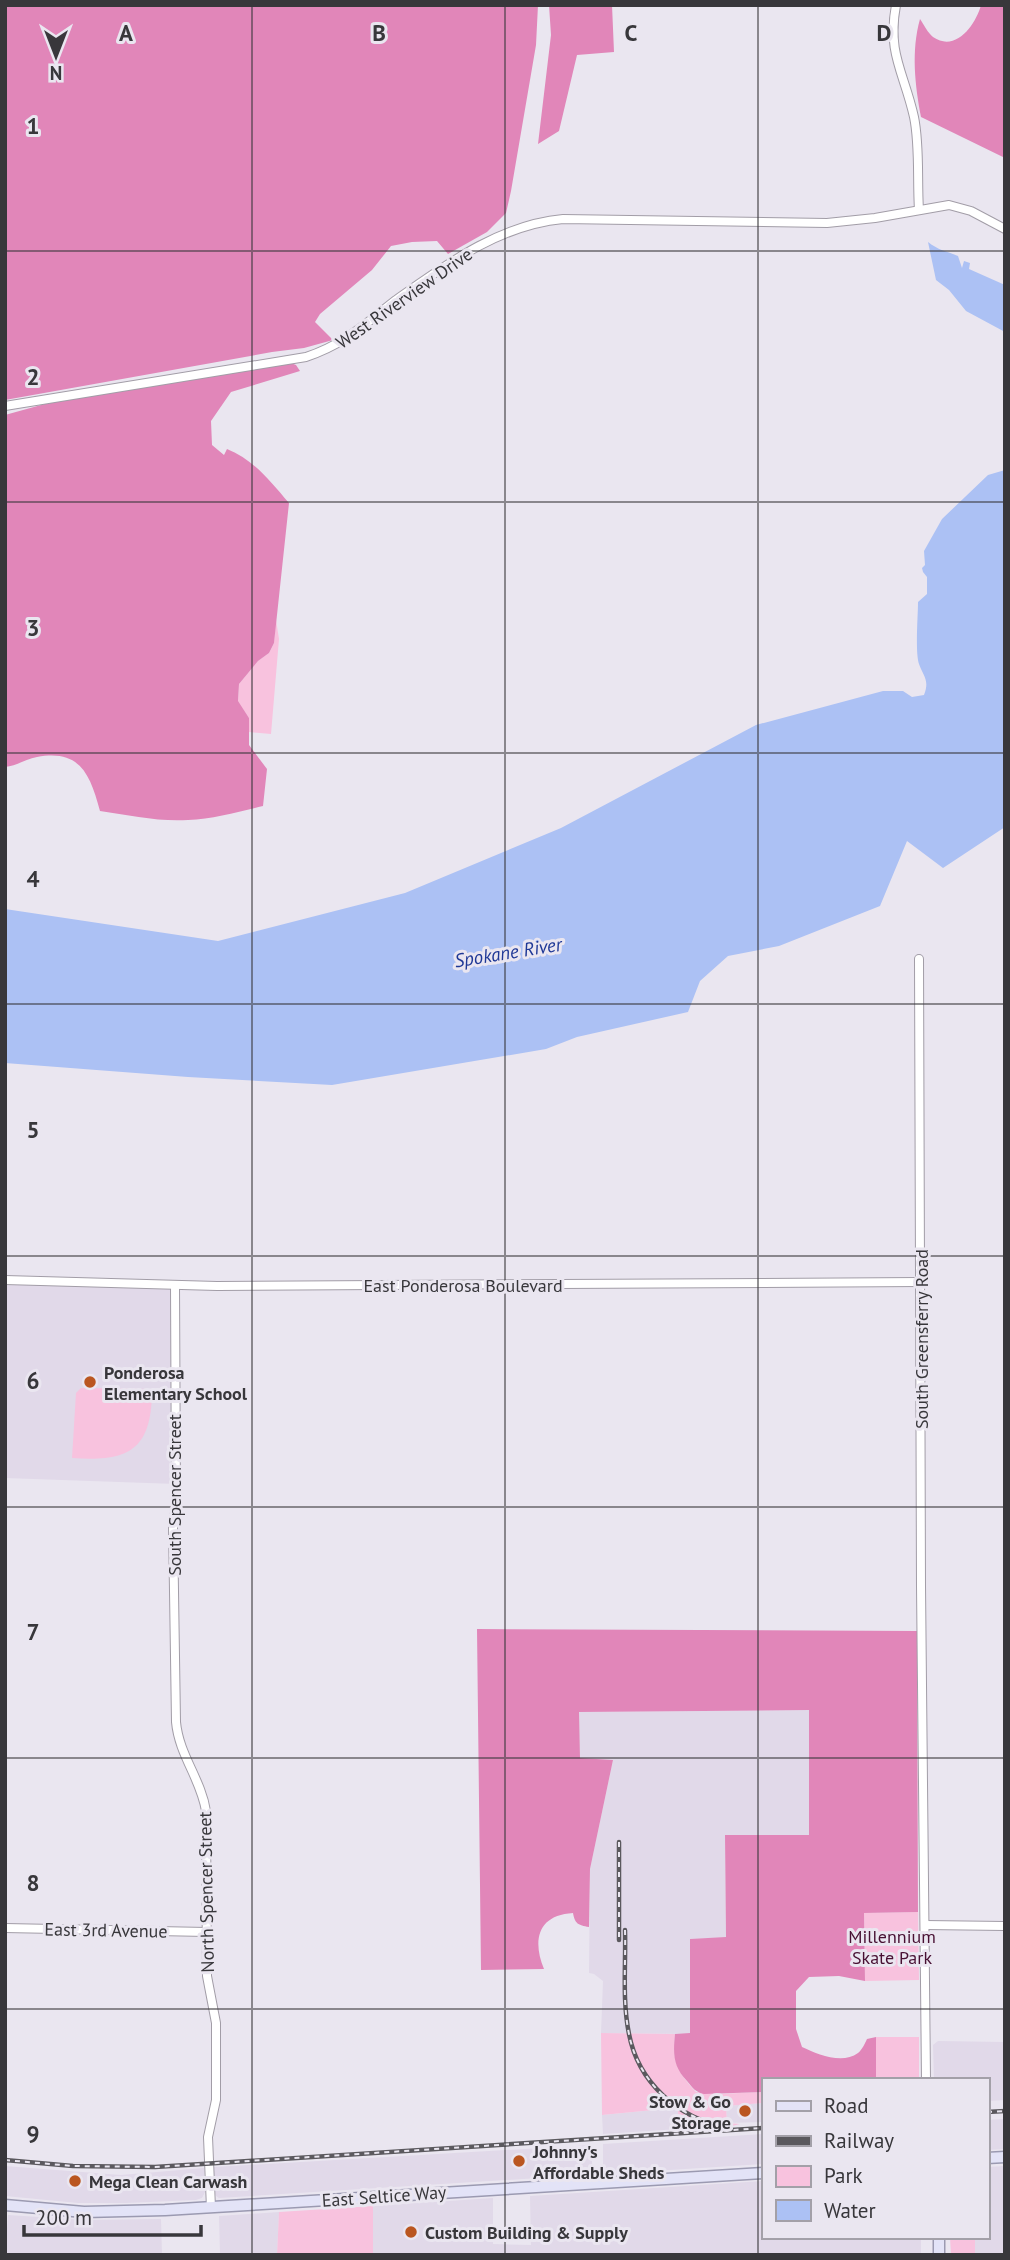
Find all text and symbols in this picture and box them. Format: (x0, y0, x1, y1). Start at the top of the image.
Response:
text: A (119, 18, 133, 47)
text: B (372, 18, 386, 47)
text: C (625, 18, 638, 47)
text: D (877, 18, 891, 47)
north arrow (21, 21, 91, 91)
text: N (50, 61, 62, 85)
text: 1 (26, 111, 40, 140)
street label: West Riverview Drive (331, 242, 477, 354)
text: 2 (26, 362, 40, 391)
text: 3 (26, 613, 40, 642)
text: 4 (26, 864, 40, 893)
water label: Spokane River (453, 931, 565, 972)
text: 5 (26, 1115, 40, 1144)
street label: South Greensferry Road (910, 1249, 933, 1429)
street label: East Ponderosa Boulevard (363, 1274, 563, 1297)
place label: Ponderosa Elementary School (104, 1361, 248, 1405)
text: 6 (26, 1366, 40, 1395)
marker: Ponderosa Elementary School (82, 1374, 98, 1390)
street label: South Spencer Street (163, 1414, 186, 1576)
text: 7 (26, 1617, 40, 1646)
street label: North Spencer Street (193, 1811, 219, 1973)
text: 8 (26, 1868, 40, 1897)
street label: East 3rd Avenue (44, 1917, 168, 1943)
park label: Millennium Skate Park (848, 1925, 936, 1969)
legend (762, 2078, 989, 2239)
place label: Stow & Go Storage (649, 2090, 731, 2134)
text: Road (824, 2092, 868, 2119)
marker: Stow & Go Storage (737, 2103, 753, 2119)
text: 9 (26, 2119, 40, 2148)
text: Railway (824, 2127, 894, 2154)
place label: Johnny's Affordable Sheds (532, 2140, 665, 2184)
marker: Johnny's Affordable Sheds (511, 2153, 527, 2169)
text: Park (824, 2162, 863, 2189)
place label: Mega Clean Carwash (89, 2170, 247, 2193)
marker: Mega Clean Carwash (67, 2173, 83, 2189)
street label: East Seltice Way (321, 2180, 448, 2212)
scale bar (24, 2194, 201, 2238)
text: Water (824, 2197, 876, 2224)
text: 200 m (35, 2204, 92, 2231)
place label: Custom Building & Supply (425, 2221, 628, 2244)
marker: Custom Building & Supply (403, 2224, 419, 2240)

